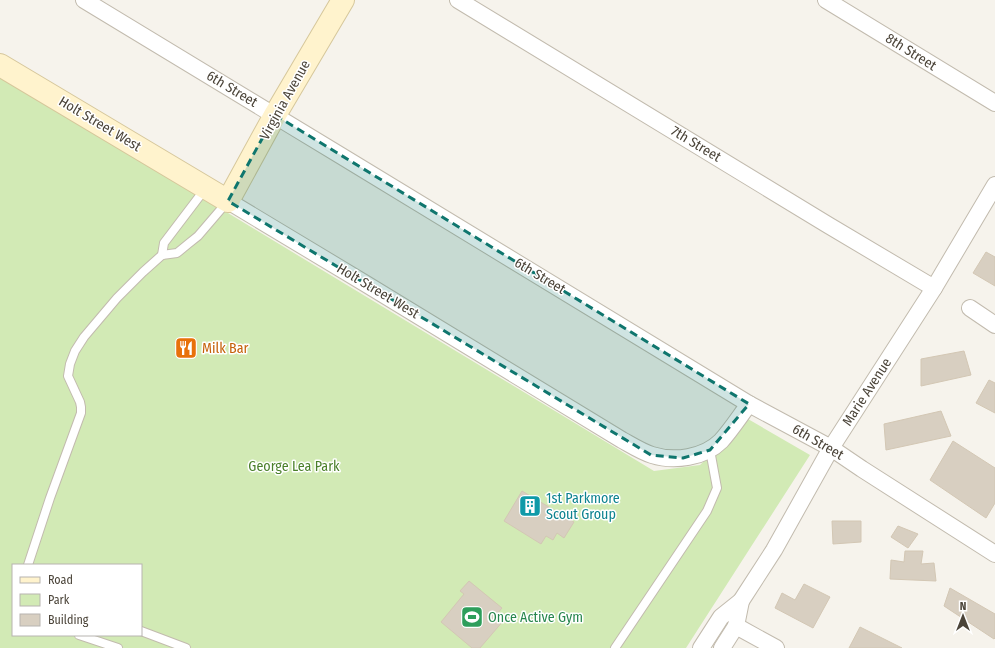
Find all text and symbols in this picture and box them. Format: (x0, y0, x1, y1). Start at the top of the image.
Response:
street label: 8th Street (882, 30, 940, 74)
street label: Virginia Avenue (256, 57, 314, 143)
street label: 6th Street (203, 67, 261, 111)
street label: Holt Street West (56, 93, 145, 155)
street label: 7th Street (668, 122, 724, 166)
street label: 6th Street (511, 254, 569, 298)
street label: Holt Street West (334, 260, 423, 322)
restaurant icon: Milk Bar (173, 335, 199, 361)
place label: Milk Bar (202, 340, 249, 357)
street label: Marie Avenue (839, 355, 895, 429)
street label: 6th Street (789, 420, 847, 464)
park label: George Lea Park (248, 458, 340, 475)
place label: 1st Parkmore Scout Group (546, 490, 620, 523)
building icon: 1st Parkmore Scout Group (517, 493, 543, 519)
legend (12, 564, 142, 636)
text: Road (48, 573, 73, 587)
text: Park (48, 593, 70, 607)
north arrow (943, 596, 983, 636)
text: N (960, 600, 966, 613)
sports icon: Once Active Gym (459, 604, 485, 630)
place label: Once Active Gym (488, 609, 583, 626)
text: Building (48, 613, 89, 627)

